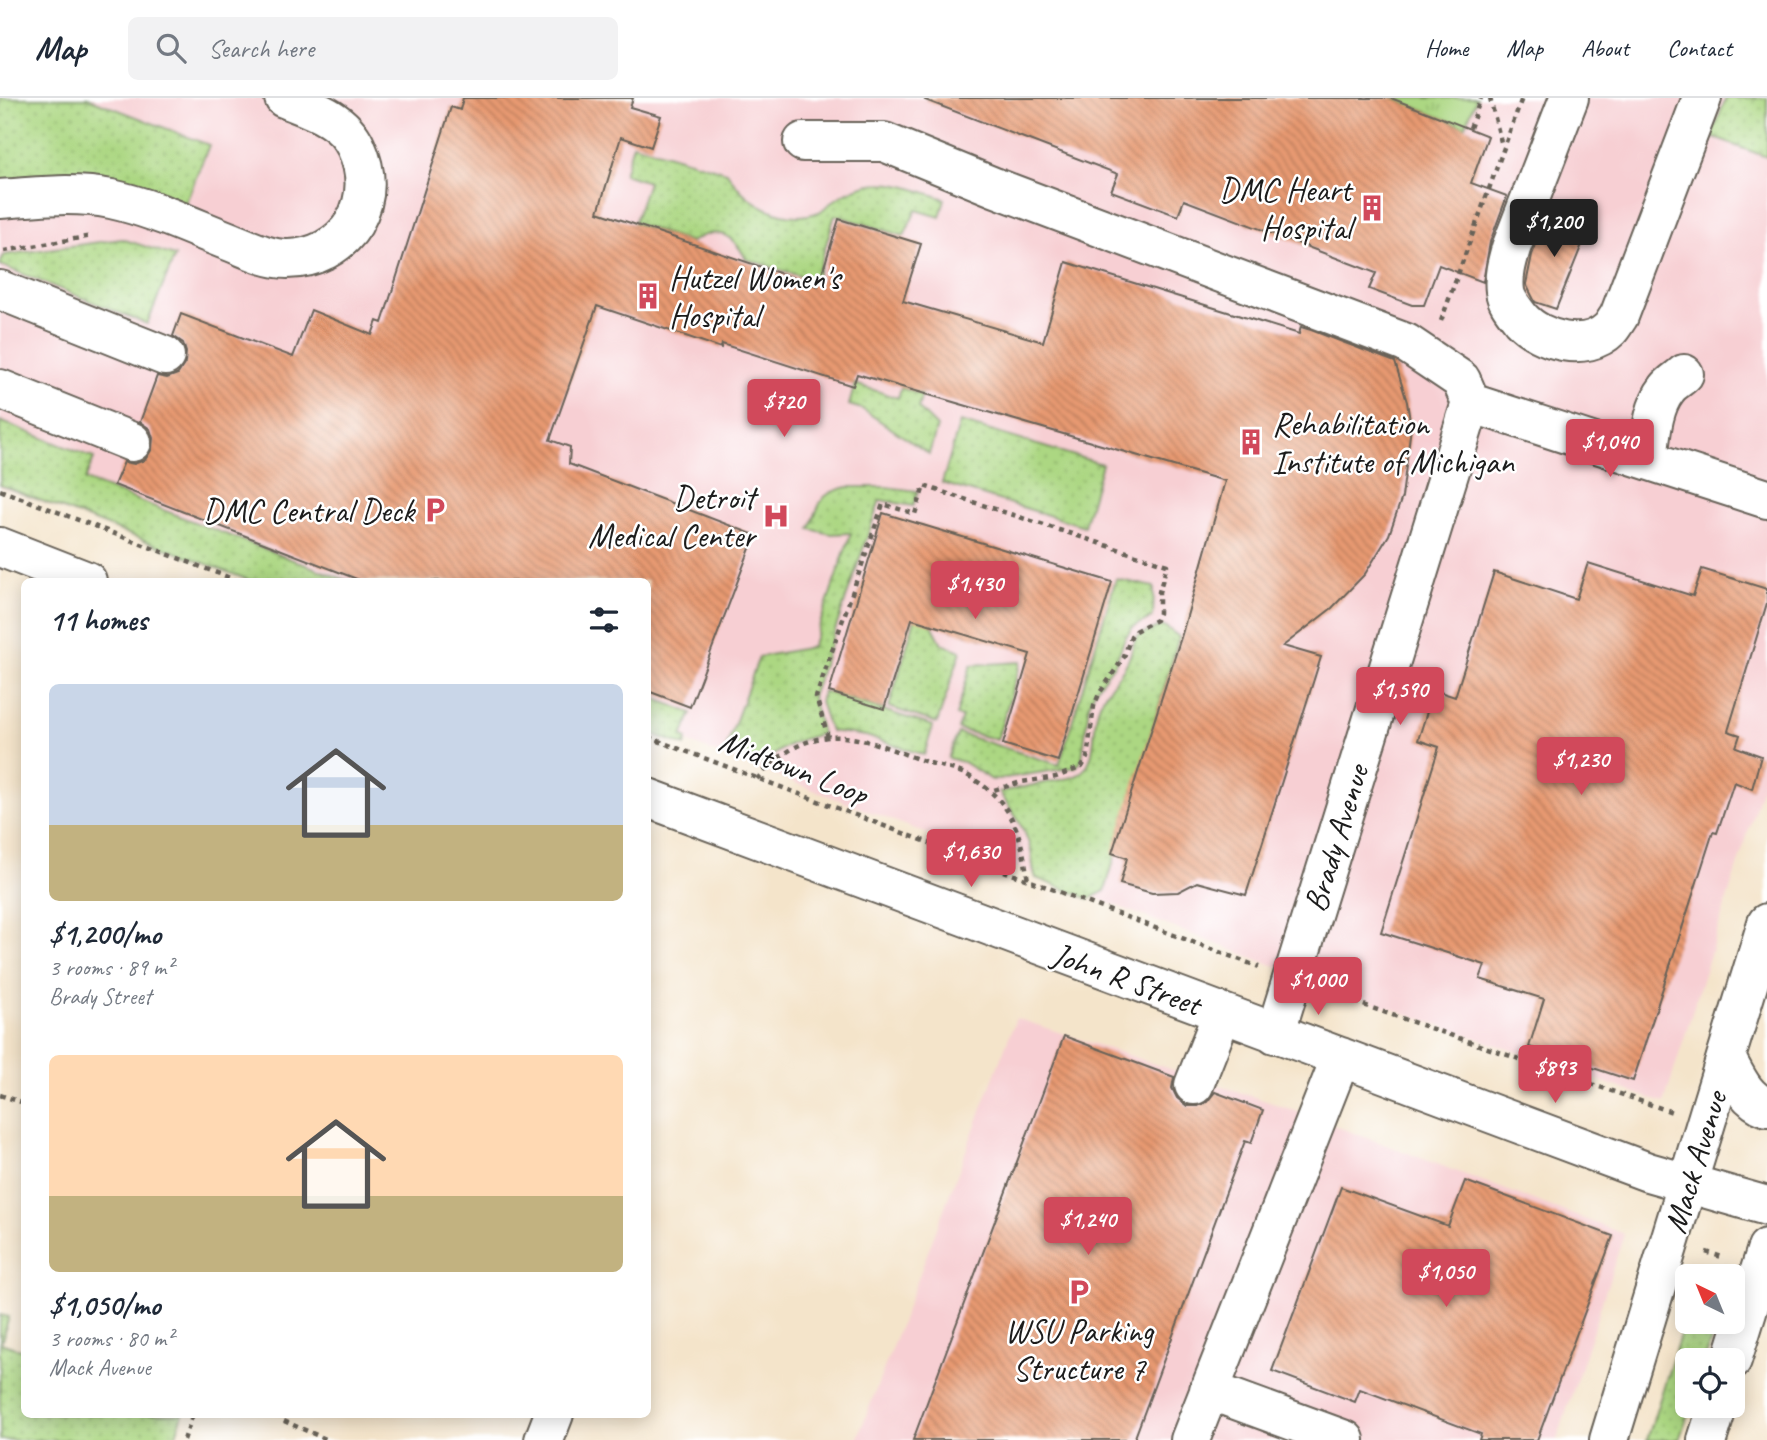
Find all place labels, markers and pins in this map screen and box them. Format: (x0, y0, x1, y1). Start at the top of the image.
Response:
place label: DMC Heart Hospital (1219, 169, 1356, 249)
building icon: DMC Heart Hospital (1357, 193, 1387, 223)
pin: $1,200 (1497, 200, 1611, 259)
place label: Hutzel Women's Hospital (669, 257, 843, 337)
building icon: Hutzel Women's Hospital (633, 281, 663, 311)
pin: $720 (743, 380, 825, 439)
place label: Rehabilitation Institute of Michigan (1272, 403, 1515, 483)
pin: $1,040 (1553, 420, 1667, 479)
building icon: Rehabilitation Institute of Michigan (1236, 427, 1266, 457)
place label: Detroit Medical Center (588, 477, 759, 557)
place label: DMC Central Deck (203, 490, 416, 532)
parking icon: DMC Central Deck (420, 495, 450, 525)
hospital icon: Detroit Medical Center (761, 501, 791, 531)
pin: $1,430 (918, 561, 1032, 621)
pin: $1,590 (1343, 668, 1457, 727)
pin: $1,230 (1524, 738, 1638, 797)
pin: $1,630 (914, 830, 1028, 889)
pin: $1,000 (1261, 958, 1375, 1017)
pin: $893 (1514, 1046, 1596, 1105)
pin: $1,240 (1031, 1198, 1145, 1257)
pin: $1,050 (1389, 1250, 1503, 1309)
parking icon: WSU Parking Structure 7 (1064, 1277, 1094, 1307)
place label: WSU Parking Structure 7 (1005, 1310, 1154, 1390)

